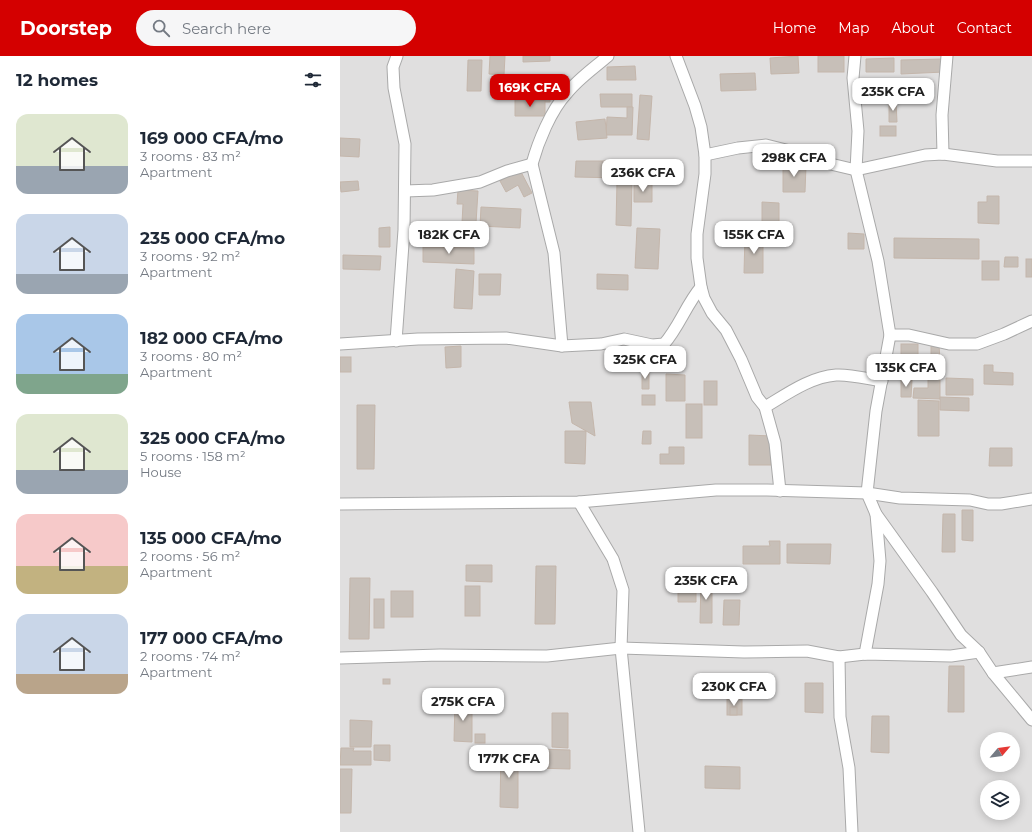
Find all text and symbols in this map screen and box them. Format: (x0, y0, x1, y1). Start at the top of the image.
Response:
search box (136, 10, 416, 46)
text: Doorstep (20, 17, 112, 40)
icon: search (150, 17, 172, 39)
text: Search here (182, 19, 271, 38)
text: Home (773, 19, 816, 37)
text: Map (838, 19, 869, 37)
text: About (891, 19, 935, 37)
text: Contact (957, 19, 1012, 37)
icon: filters (302, 69, 324, 91)
text: 12 homes (16, 70, 98, 90)
pin: 169K CFA (489, 74, 571, 108)
pin: 235K CFA (852, 78, 934, 112)
text: 169K CFA (499, 79, 561, 95)
text: 235K CFA (861, 83, 925, 99)
text: 169 000 CFA/mo (140, 128, 283, 148)
icon: home (48, 130, 96, 178)
pin: 298K CFA (753, 144, 835, 178)
text: 3 rooms · 83 m² (140, 148, 241, 164)
text: 298K CFA (761, 149, 827, 165)
pin: 236K CFA (602, 159, 684, 193)
text: Apartment (140, 164, 212, 180)
text: 236K CFA (611, 164, 675, 180)
pin: 182K CFA (408, 221, 490, 255)
pin: 155K CFA (713, 221, 795, 255)
text: 182K CFA (418, 226, 480, 242)
text: 155K CFA (723, 226, 785, 242)
text: 235 000 CFA/mo (140, 228, 285, 248)
icon: home (48, 230, 96, 278)
text: 3 rooms · 92 m² (140, 248, 240, 264)
text: Apartment (140, 264, 212, 280)
text: 182 000 CFA/mo (140, 328, 283, 348)
icon: home (48, 330, 96, 378)
pin: 325K CFA (604, 346, 686, 380)
text: 3 rooms · 80 m² (140, 348, 242, 364)
text: 325K CFA (613, 351, 677, 367)
pin: 135K CFA (865, 354, 947, 388)
text: 135K CFA (875, 359, 937, 375)
text: Apartment (140, 364, 212, 380)
text: 325 000 CFA/mo (140, 428, 285, 448)
icon: home (48, 430, 96, 478)
text: 5 rooms · 158 m² (140, 448, 245, 464)
text: House (140, 464, 182, 480)
text: 135 000 CFA/mo (140, 528, 282, 548)
icon: home (48, 530, 96, 578)
text: 2 rooms · 56 m² (140, 548, 240, 564)
text: Apartment (140, 564, 212, 580)
pin: 235K CFA (665, 567, 747, 601)
text: 235K CFA (674, 572, 738, 588)
text: 177 000 CFA/mo (140, 628, 283, 648)
icon: home (48, 630, 96, 678)
text: 2 rooms · 74 m² (140, 648, 241, 664)
text: Apartment (140, 664, 212, 680)
pin: 230K CFA (693, 673, 775, 707)
text: 230K CFA (702, 678, 766, 694)
pin: 275K CFA (422, 688, 504, 722)
text: 275K CFA (431, 693, 495, 709)
north arrow (980, 732, 1020, 772)
map controls (980, 732, 1020, 820)
pin: 177K CFA (468, 745, 550, 779)
text: 177K CFA (478, 750, 540, 766)
button: layers (980, 780, 1020, 820)

